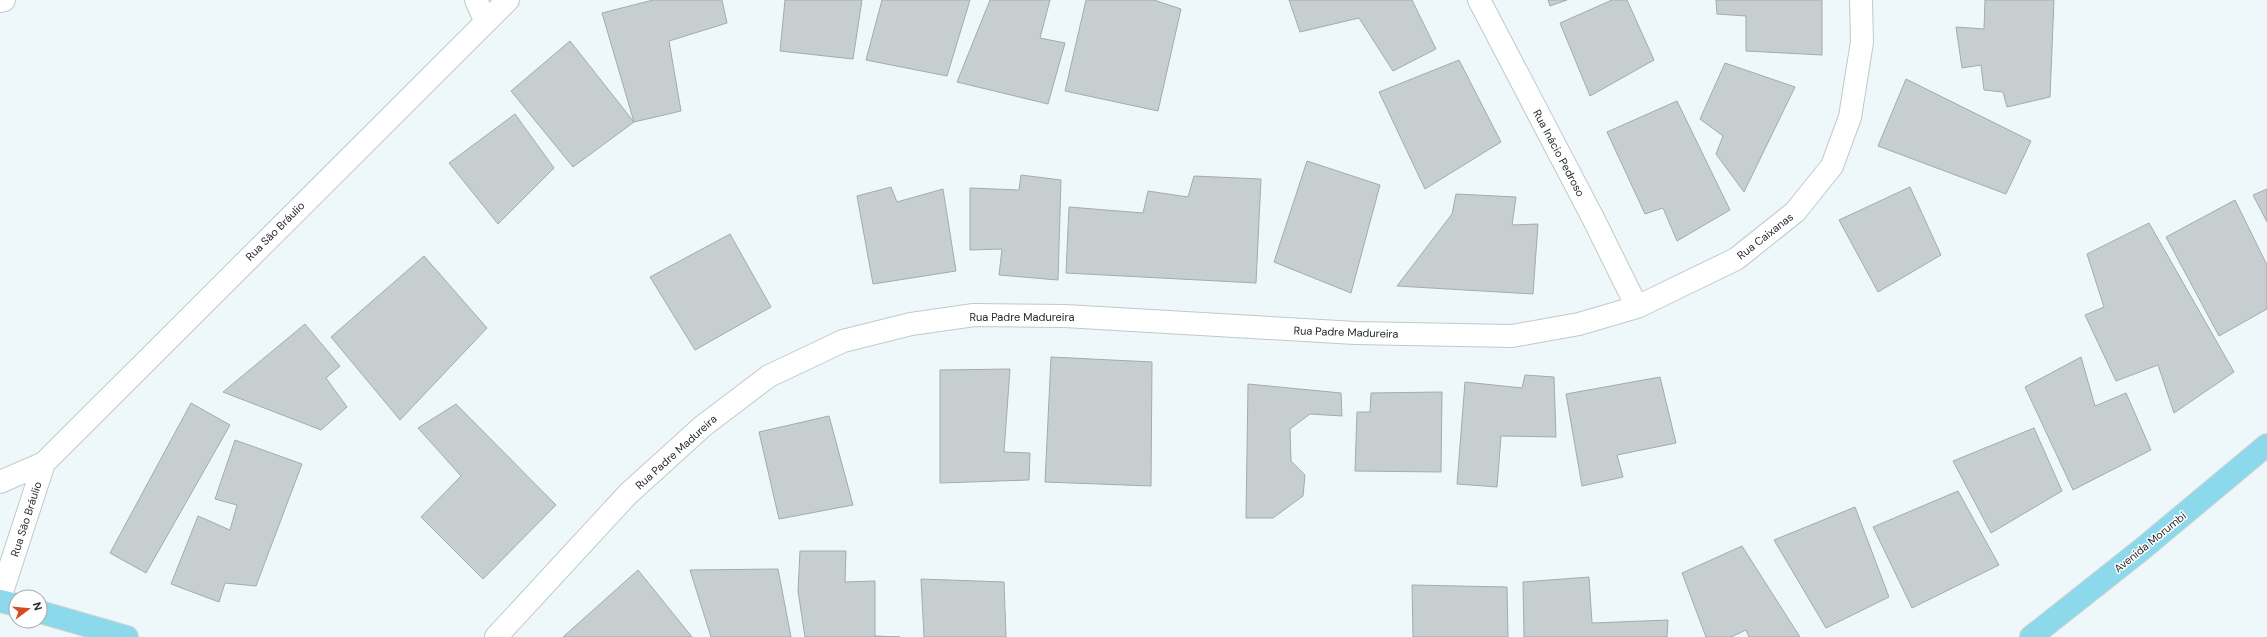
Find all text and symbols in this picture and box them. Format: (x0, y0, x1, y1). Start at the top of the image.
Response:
street label: Rua Inácio Pedroso (1530, 107, 1588, 199)
street label: Rua São Bráulio (242, 198, 308, 264)
street label: Rua Caixanas (1734, 210, 1796, 262)
street label: Rua Padre Madureira (969, 310, 1075, 324)
street label: Rua Padre Madureira (1293, 323, 1399, 341)
street label: Rua Padre Madureira (632, 412, 720, 492)
street label: Rua São Bráulio (7, 480, 45, 558)
street label: Avenida Morumbi (2111, 509, 2189, 575)
north arrow (8, 589, 48, 629)
text: N (30, 600, 45, 612)

